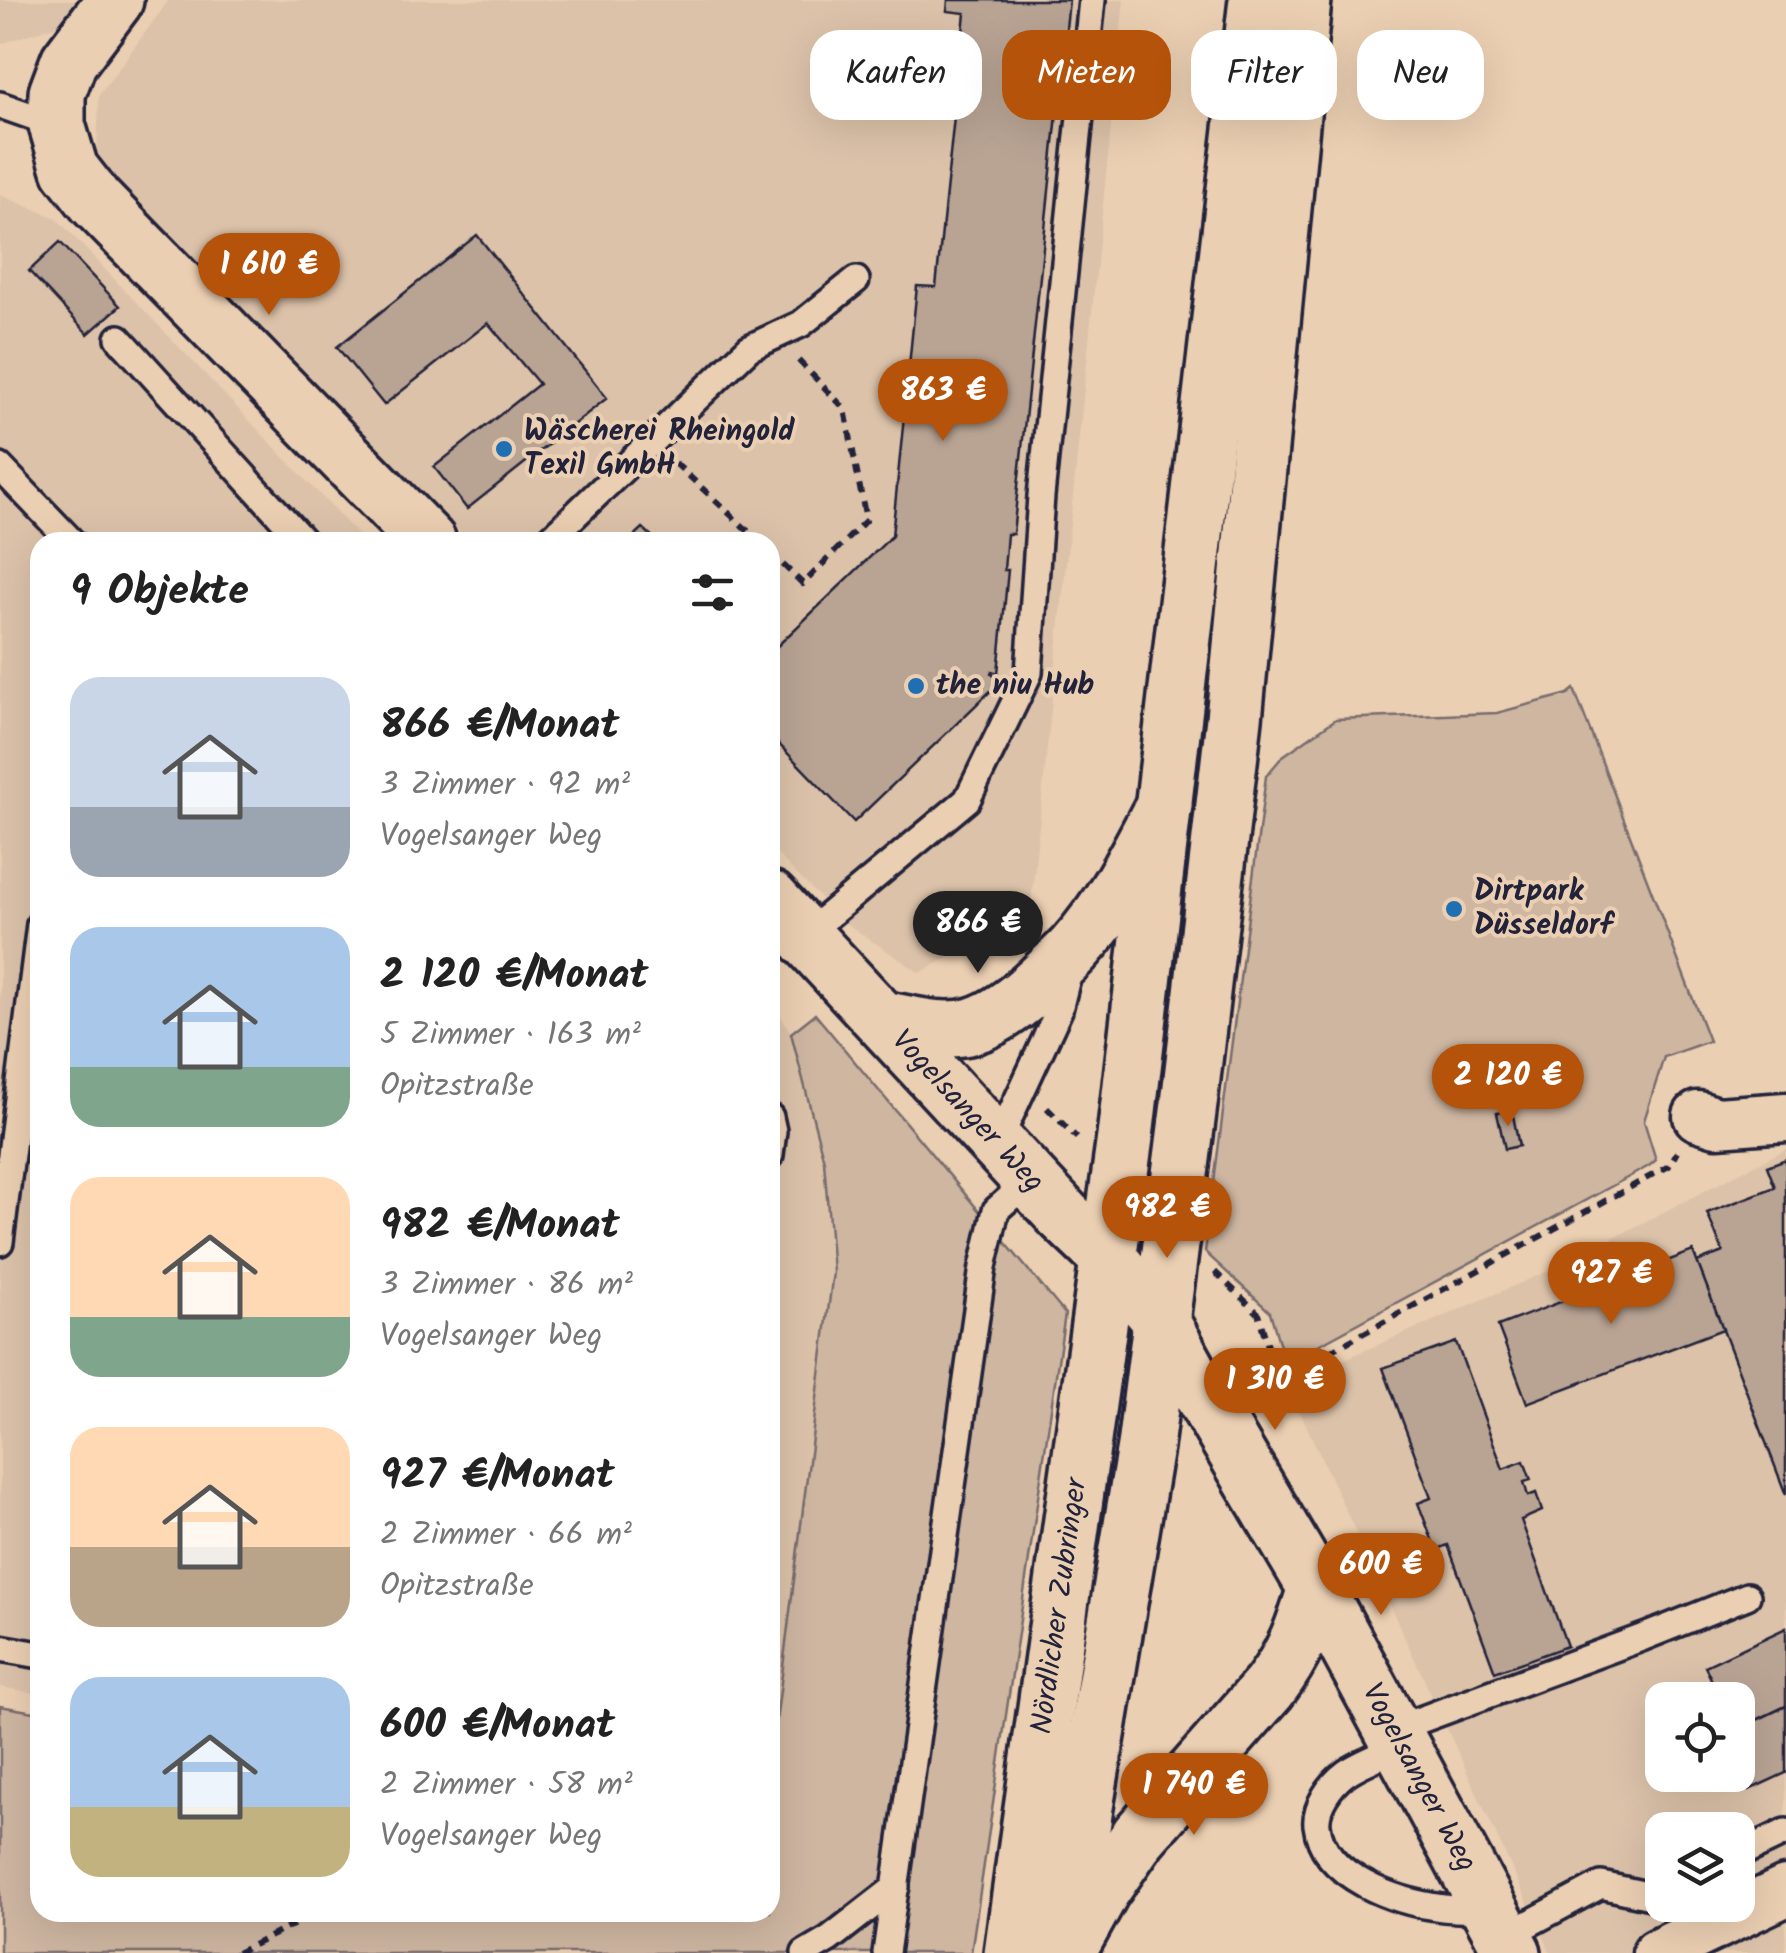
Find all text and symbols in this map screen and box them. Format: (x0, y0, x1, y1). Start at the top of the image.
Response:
chip: Kaufen (810, 30, 982, 120)
chip: Mieten (1002, 30, 1171, 120)
chip: Filter (1191, 30, 1337, 120)
chip: Neu (1357, 30, 1484, 120)
pin: 1 610 € (177, 233, 361, 318)
text: 1 610 € (220, 240, 318, 291)
pin: 863 € (873, 359, 1013, 444)
text: 863 € (900, 366, 986, 417)
place label: Wäscherei Rheingold Texil GmbH (524, 408, 795, 490)
marker: Wäscherei Rheingold Texil GmbH (493, 438, 515, 460)
text: 9 Objekte (70, 559, 249, 626)
icon: filters (685, 565, 740, 620)
place label: the niu Hub (936, 662, 1094, 710)
marker: the niu Hub (905, 675, 927, 697)
text: 866 €/Monat (380, 693, 619, 760)
icon: home (150, 717, 270, 837)
text: 3 Zimmer · 92 m² (380, 760, 630, 811)
text: Vogelsanger Weg (380, 811, 602, 862)
place label: Dirtpark Düsseldorf (1474, 868, 1616, 950)
pin: 866 € (908, 891, 1048, 976)
text: 866 € (935, 898, 1021, 949)
marker: Dirtpark Düsseldorf (1443, 898, 1465, 920)
text: 2 120 €/Monat (380, 943, 649, 1010)
icon: home (150, 967, 270, 1087)
text: 5 Zimmer · 163 m² (380, 1010, 641, 1061)
street label: Vogelsanger Weg (879, 1019, 1056, 1204)
pin: 2 120 € (1416, 1044, 1600, 1129)
text: 2 120 € (1454, 1051, 1562, 1102)
text: Opitzstraße (380, 1061, 534, 1112)
pin: 982 € (1097, 1176, 1237, 1261)
text: 982 € (1124, 1183, 1210, 1234)
text: 982 €/Monat (380, 1193, 620, 1260)
icon: home (150, 1217, 270, 1337)
pin: 927 € (1541, 1242, 1681, 1327)
text: 927 € (1570, 1249, 1652, 1300)
text: 3 Zimmer · 86 m² (380, 1260, 633, 1311)
text: Vogelsanger Weg (380, 1311, 602, 1362)
pin: 1 310 € (1183, 1348, 1367, 1433)
text: 1 310 € (1226, 1355, 1324, 1406)
text: 927 €/Monat (380, 1443, 615, 1510)
icon: home (150, 1467, 270, 1587)
street label: Nördlicher Zubringer (1019, 1473, 1102, 1737)
text: 2 Zimmer · 66 m² (380, 1510, 632, 1561)
pin: 600 € (1311, 1533, 1451, 1618)
text: 600 € (1340, 1540, 1422, 1591)
text: Opitzstraße (380, 1561, 534, 1612)
street label: Vogelsanger Weg (1348, 1675, 1489, 1881)
map controls (1645, 1682, 1755, 1922)
button: locate (1645, 1682, 1755, 1792)
text: 600 €/Monat (380, 1693, 615, 1760)
icon: home (150, 1717, 270, 1837)
pin: 1 740 € (1102, 1753, 1286, 1838)
text: 2 Zimmer · 58 m² (380, 1760, 633, 1811)
text: 1 740 € (1142, 1760, 1246, 1811)
text: Vogelsanger Weg (380, 1811, 602, 1862)
button: layers (1645, 1812, 1755, 1922)

